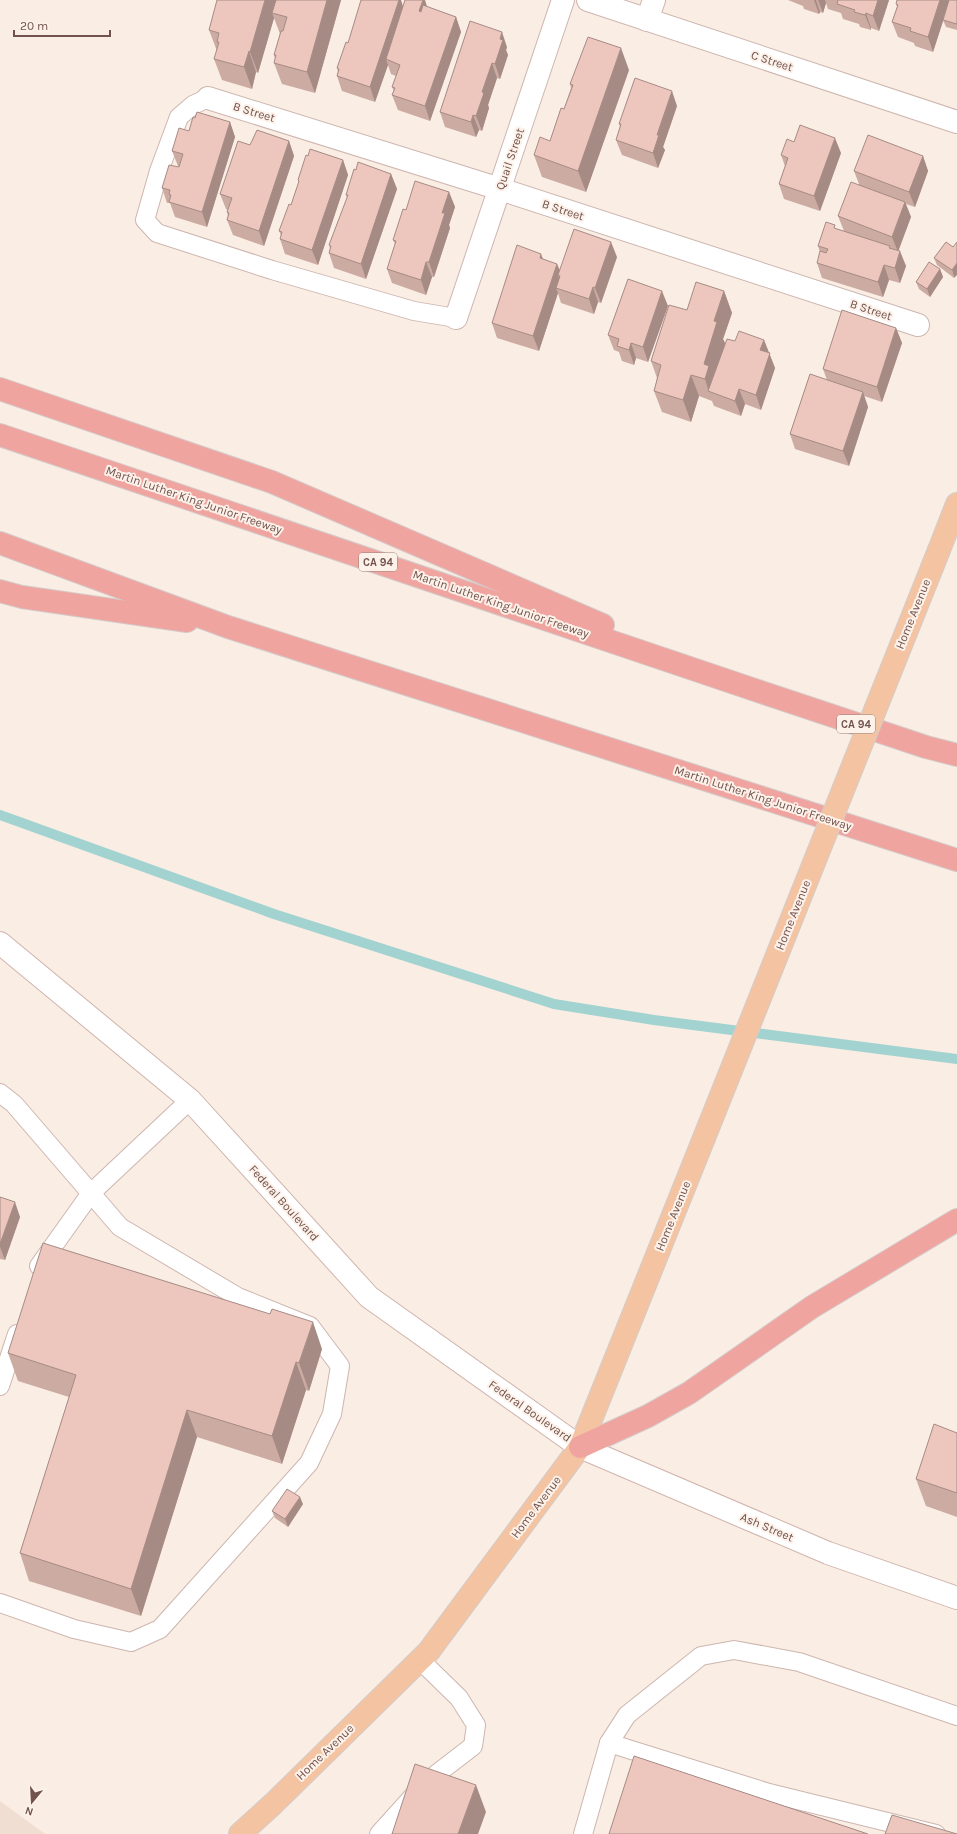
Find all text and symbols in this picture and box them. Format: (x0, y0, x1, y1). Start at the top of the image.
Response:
scale bar (14, 12, 110, 38)
text: 20 m (20, 19, 48, 33)
street label: C Street (749, 48, 795, 74)
street label: B Street (231, 99, 277, 125)
street label: Quail Street (493, 126, 527, 192)
street label: B Street (540, 197, 586, 223)
street label: B Street (848, 297, 894, 323)
street label: Martin Luther King Junior Freeway (104, 463, 284, 537)
road number: CA 94 (359, 553, 397, 571)
street label: Martin Luther King Junior Freeway (411, 567, 591, 641)
street label: Home Avenue (893, 577, 933, 651)
road number: CA 94 (837, 715, 875, 733)
street label: Martin Luther King Junior Freeway (673, 763, 854, 833)
street label: Home Avenue (773, 878, 813, 952)
street label: Federal Boulevard (246, 1162, 322, 1244)
street label: Home Avenue (653, 1179, 693, 1253)
street label: Federal Boulevard (486, 1377, 574, 1445)
street label: Home Avenue (508, 1473, 564, 1541)
street label: Ash Street (738, 1510, 796, 1545)
street label: Home Avenue (293, 1721, 357, 1783)
north arrow (12, 1782, 52, 1822)
text: N (23, 1804, 35, 1818)

